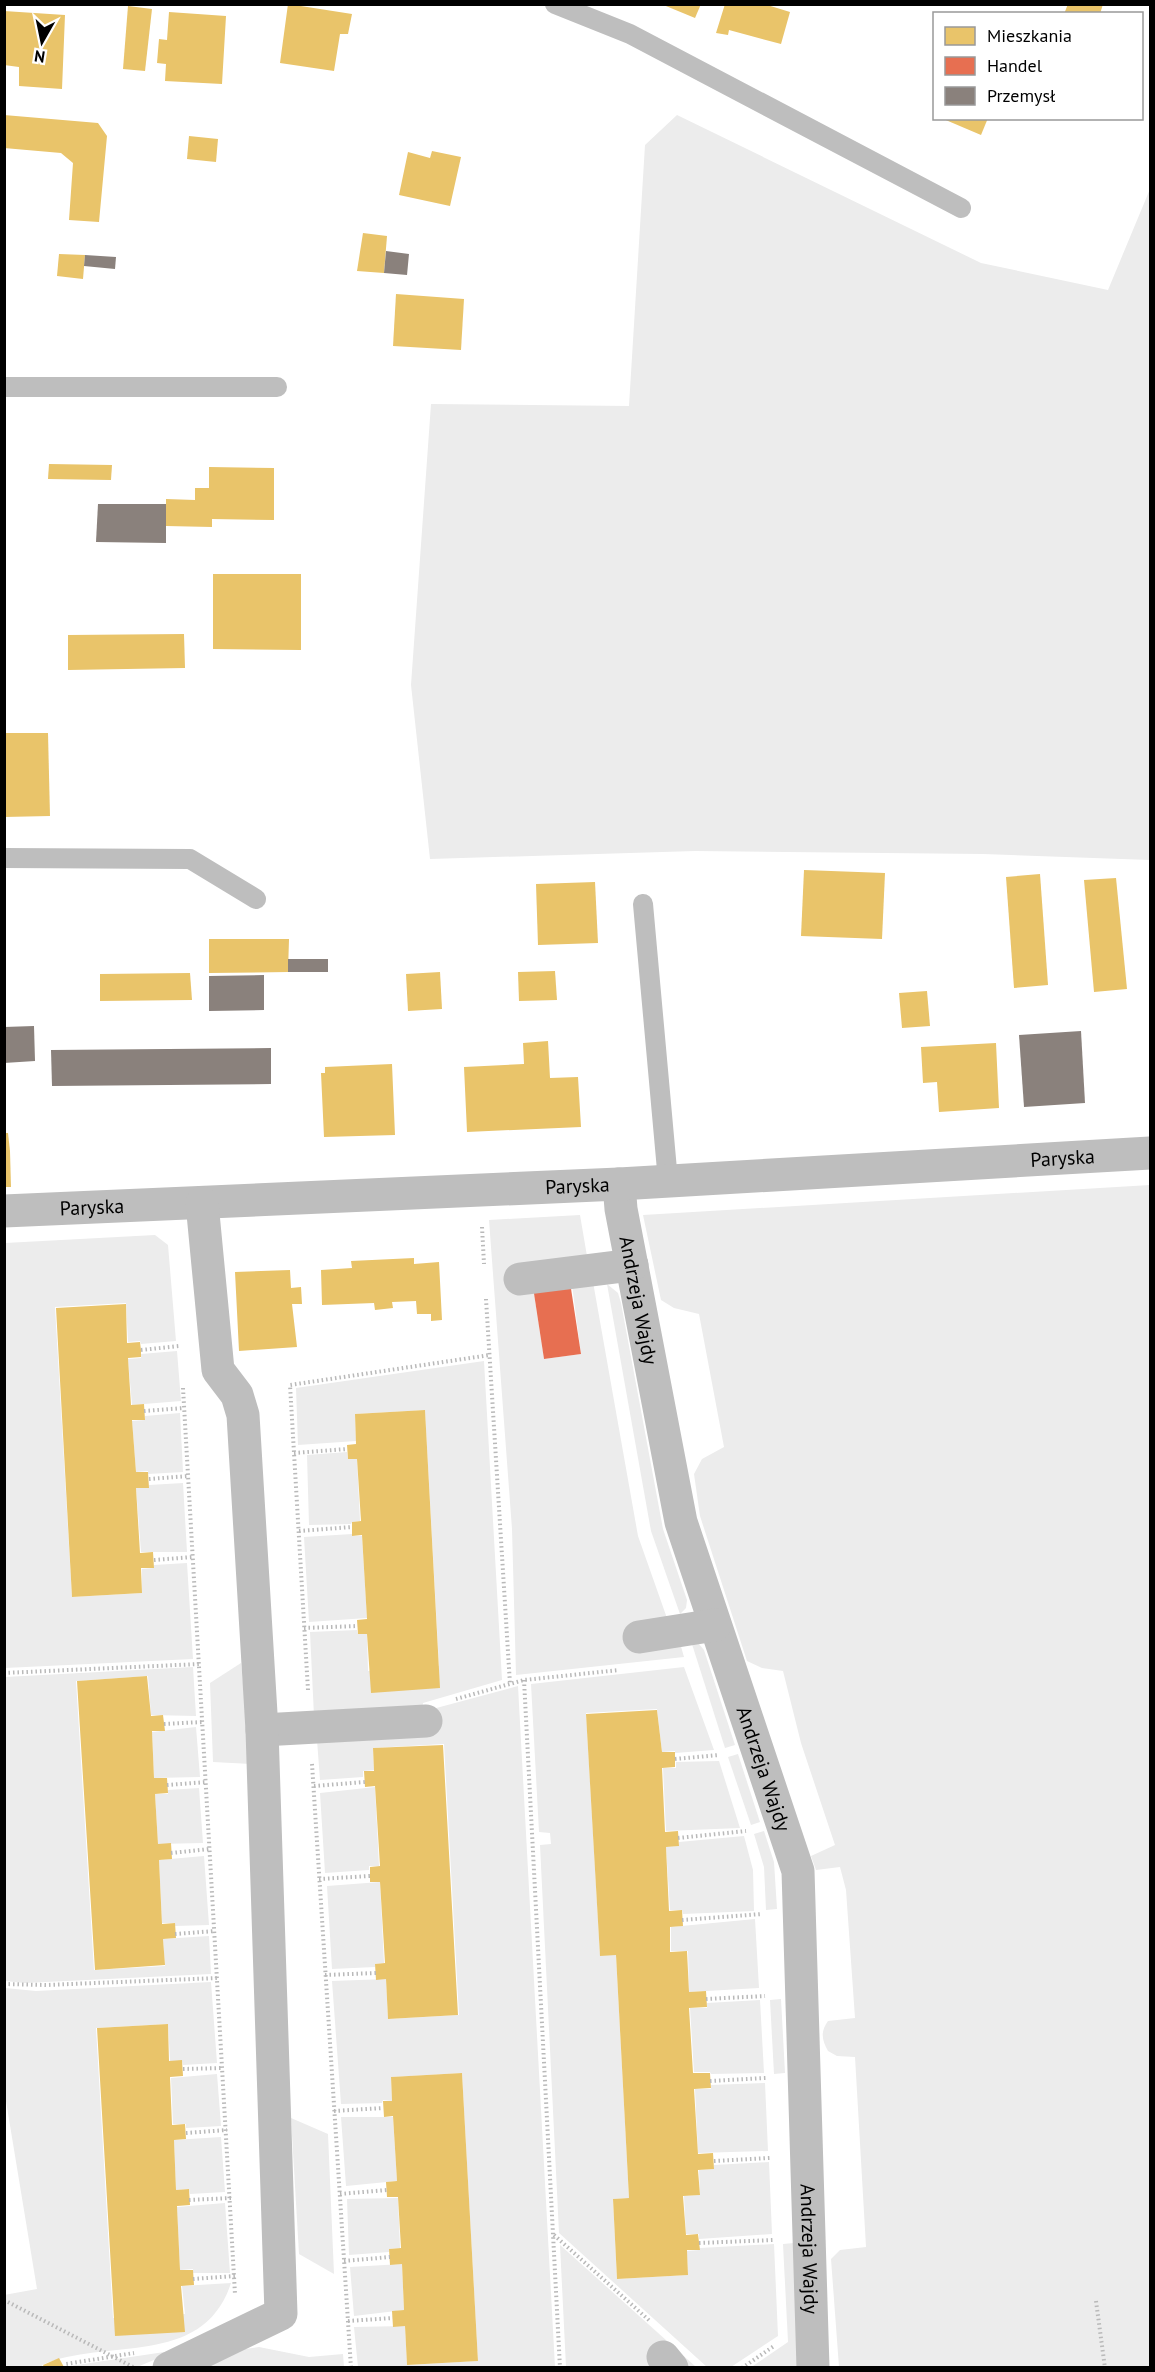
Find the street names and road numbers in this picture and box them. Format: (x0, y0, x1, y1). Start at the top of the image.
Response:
street label: Paryska (1030, 1143, 1096, 1173)
street label: Paryska (545, 1171, 610, 1200)
street label: Paryska (59, 1193, 125, 1222)
street label: Andrzeja Wajdy (613, 1234, 664, 1367)
street label: Andrzeja Wajdy (731, 1703, 797, 1835)
street label: Andrzeja Wajdy (794, 2183, 824, 2315)

